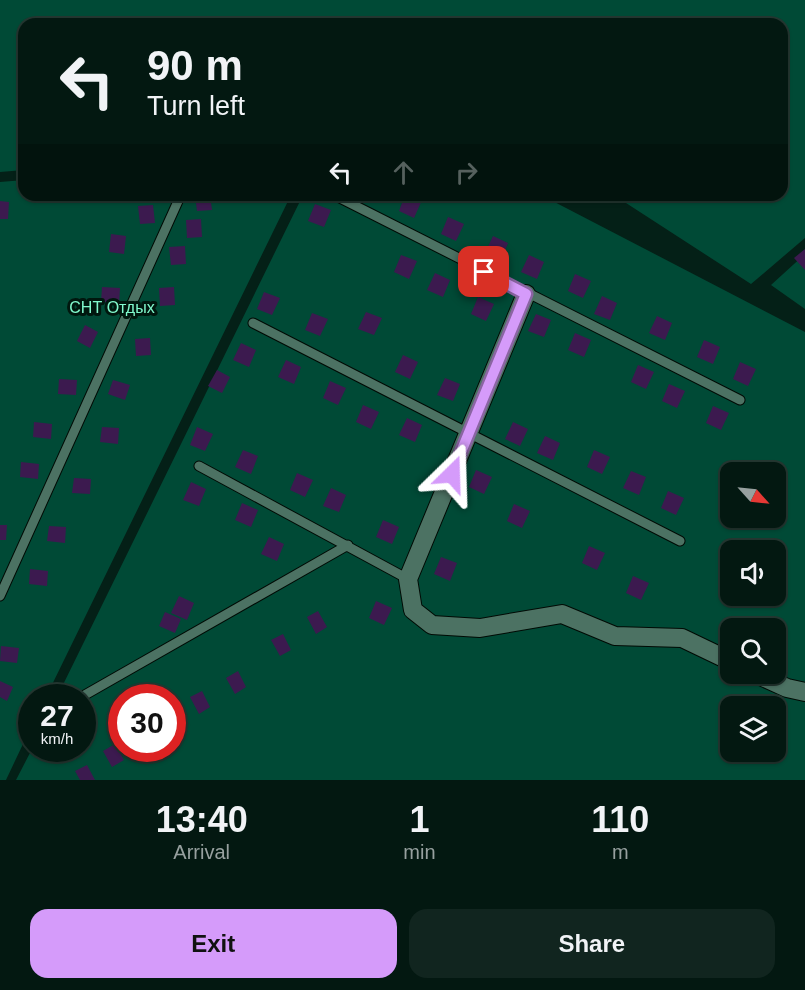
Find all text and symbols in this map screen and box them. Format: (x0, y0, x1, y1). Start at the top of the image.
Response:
icon: left (48, 42, 126, 120)
text: 90 m (147, 42, 243, 89)
text: Turn left (147, 91, 245, 121)
icon: left (324, 156, 357, 189)
icon: ahead (387, 156, 420, 189)
icon: right (450, 156, 483, 189)
pin (458, 246, 509, 297)
icon: arrive (467, 255, 500, 288)
park label: СНТ Отдых (69, 299, 155, 316)
position arrow (420, 442, 484, 506)
north arrow (720, 462, 786, 528)
map controls (720, 462, 786, 762)
button: sound (720, 540, 786, 606)
button: search (720, 618, 786, 684)
speed limit sign: 30 (108, 684, 186, 762)
button: layers (720, 696, 786, 762)
text: 27 (40, 699, 74, 732)
text: km/h (41, 730, 73, 747)
text: 13:40 (156, 799, 248, 840)
text: 1 (409, 799, 429, 840)
text: 110 (591, 799, 649, 840)
text: Arrival (173, 841, 230, 863)
text: min (403, 841, 436, 863)
text: m (612, 841, 629, 863)
button: Exit (30, 909, 397, 978)
button: Share (409, 909, 775, 978)

